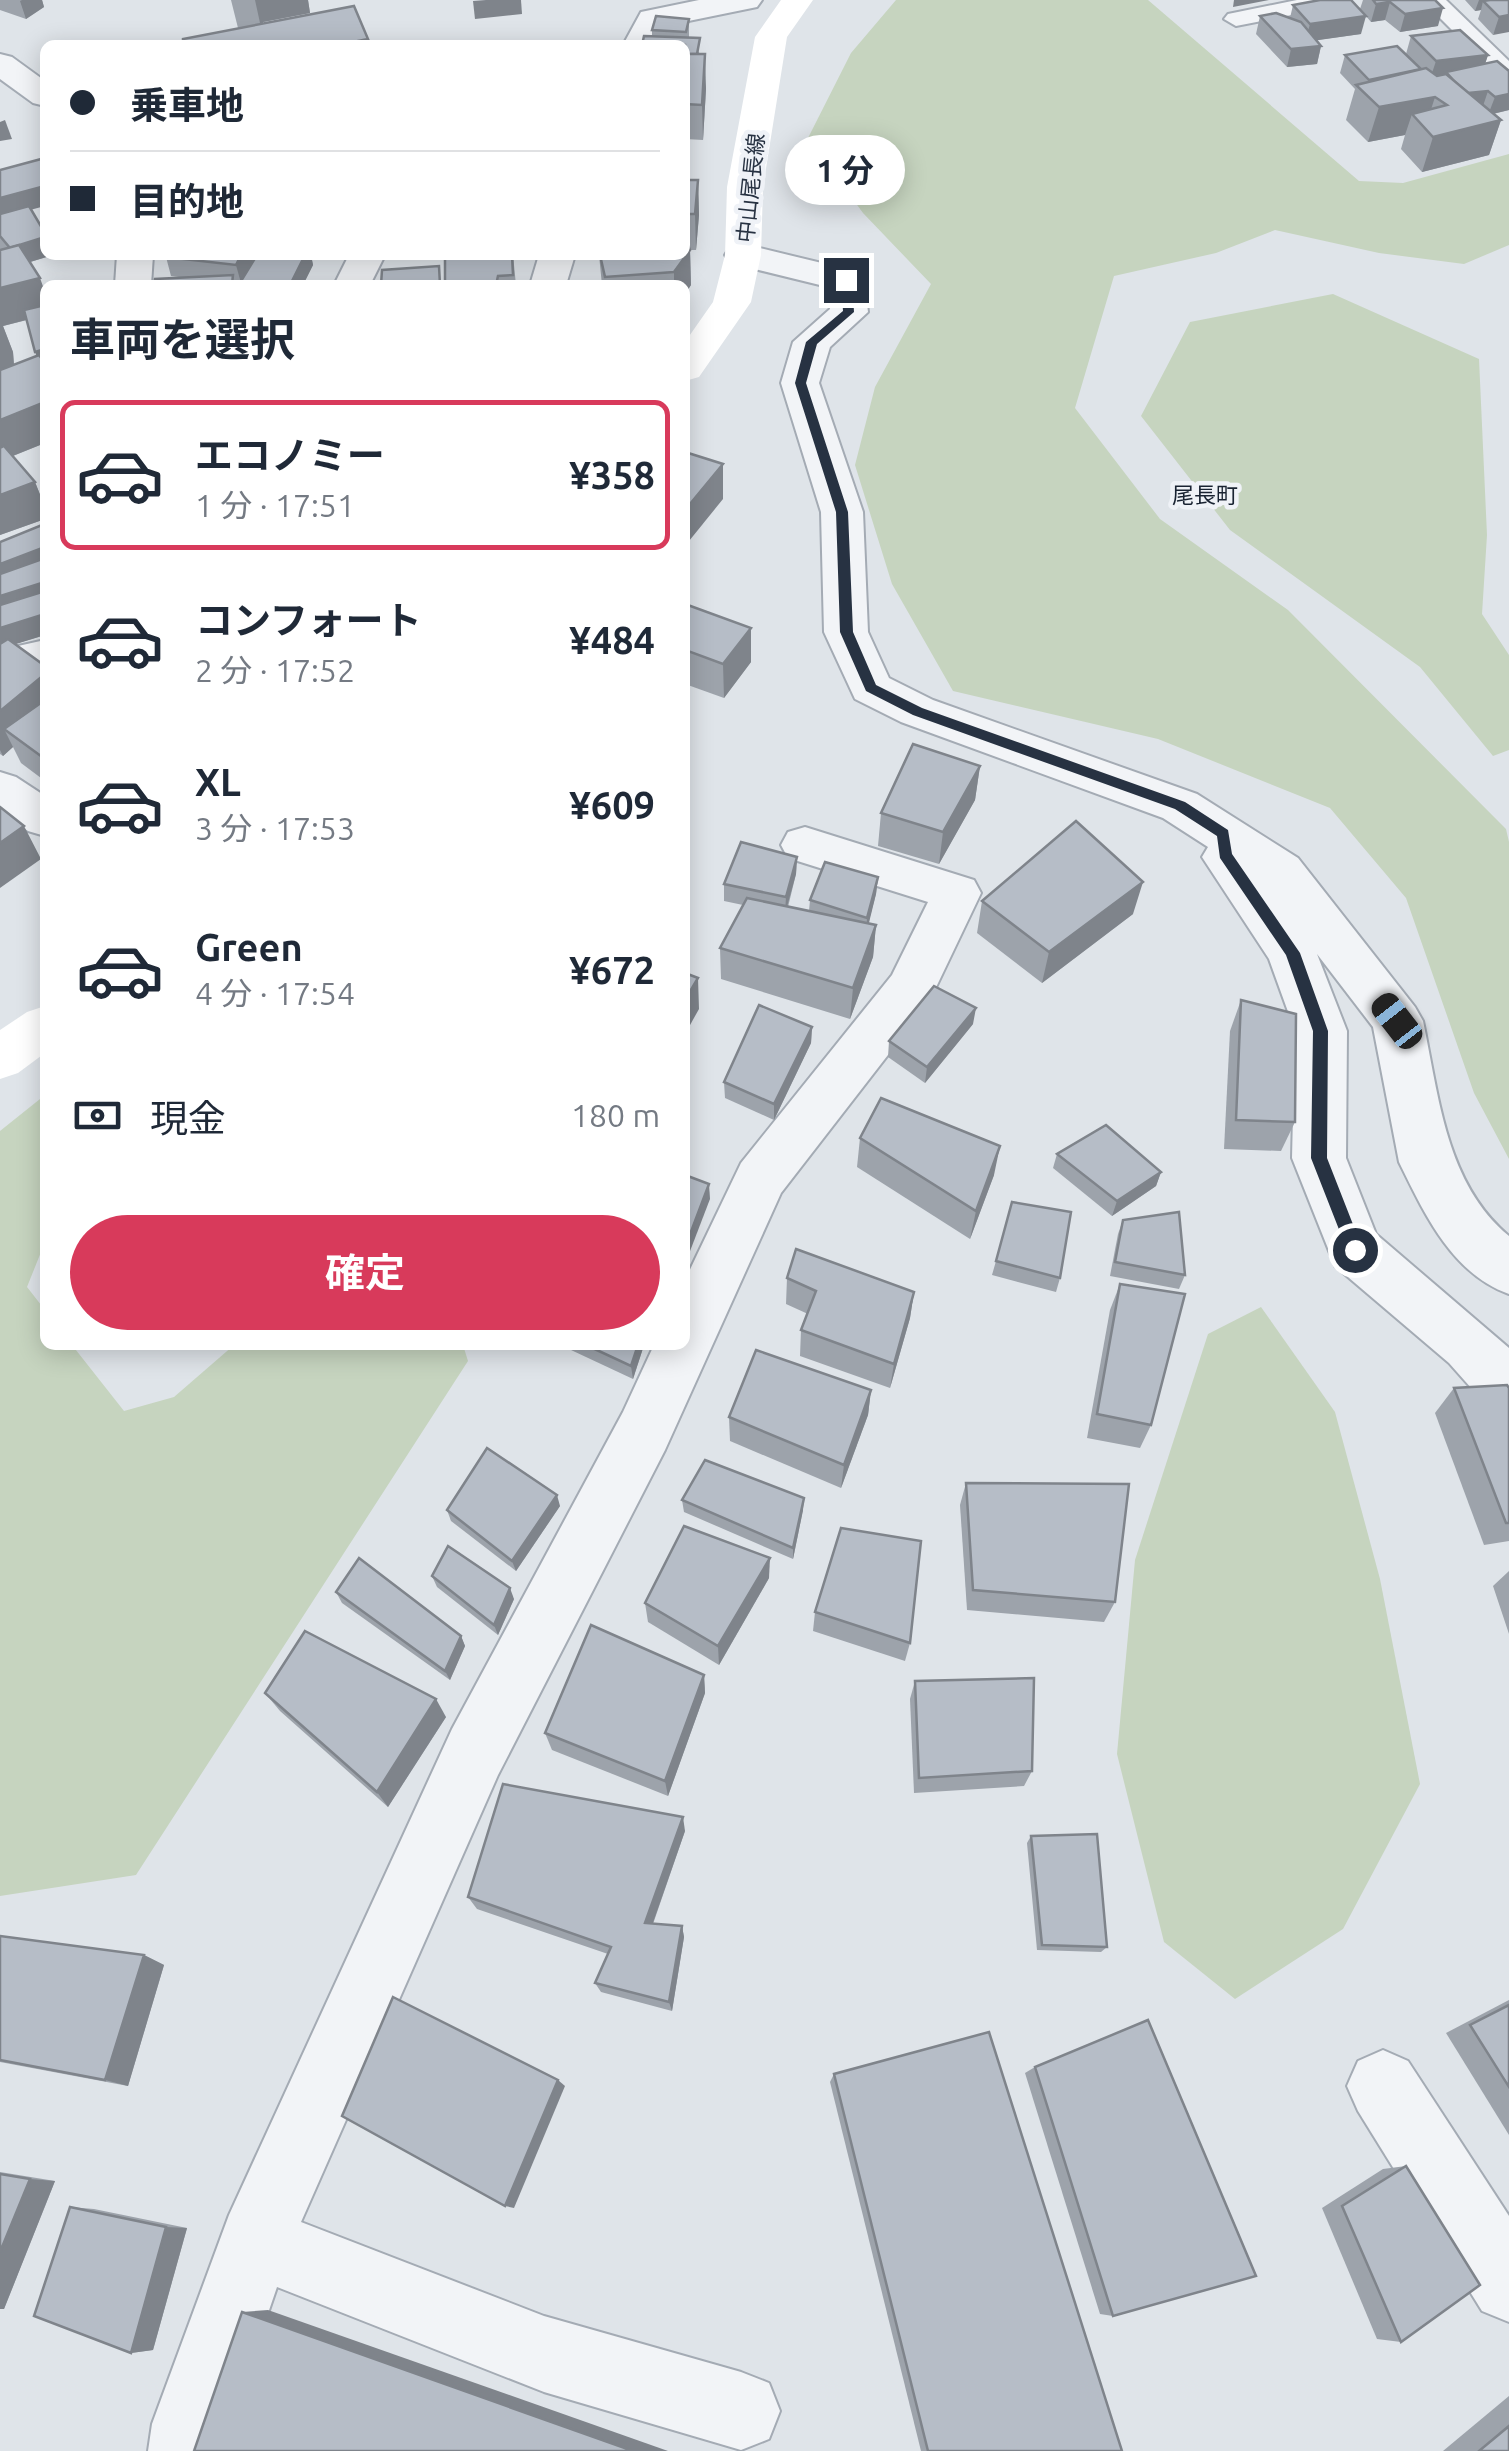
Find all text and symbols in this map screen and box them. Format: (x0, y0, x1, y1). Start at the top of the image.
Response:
text: 乗車地 (130, 84, 244, 126)
street label: 中山尾長線 (732, 132, 768, 244)
callout: 1 分 (786, 135, 906, 205)
text: 1 分 (816, 152, 874, 188)
text: 目的地 (130, 180, 244, 222)
route end (824, 258, 869, 303)
text: 車両を選択 (70, 314, 295, 365)
icon: car (75, 430, 165, 520)
text: エコノミー (195, 434, 385, 476)
text: ¥358 (569, 454, 655, 496)
district label: 尾長町 (1172, 482, 1238, 507)
text: 1 分 · 17:51 (195, 487, 355, 523)
icon: car (75, 595, 165, 685)
text: コンフォート (195, 599, 422, 641)
text: ¥484 (569, 619, 655, 661)
text: 2 分 · 17:52 (195, 652, 355, 688)
icon: car (75, 760, 165, 850)
text: XL (195, 761, 241, 803)
text: ¥609 (569, 784, 655, 826)
text: 3 分 · 17:53 (195, 810, 355, 846)
icon: car (75, 925, 165, 1015)
text: Green (195, 926, 303, 968)
text: ¥672 (569, 949, 655, 991)
text: 4 分 · 17:54 (195, 975, 355, 1011)
car (1367, 988, 1427, 1054)
icon: cash (70, 1088, 125, 1143)
text: 現金 (150, 1097, 226, 1139)
text: 180 m (571, 1097, 660, 1133)
button: 確定 (70, 1215, 660, 1330)
route start (1333, 1228, 1378, 1273)

